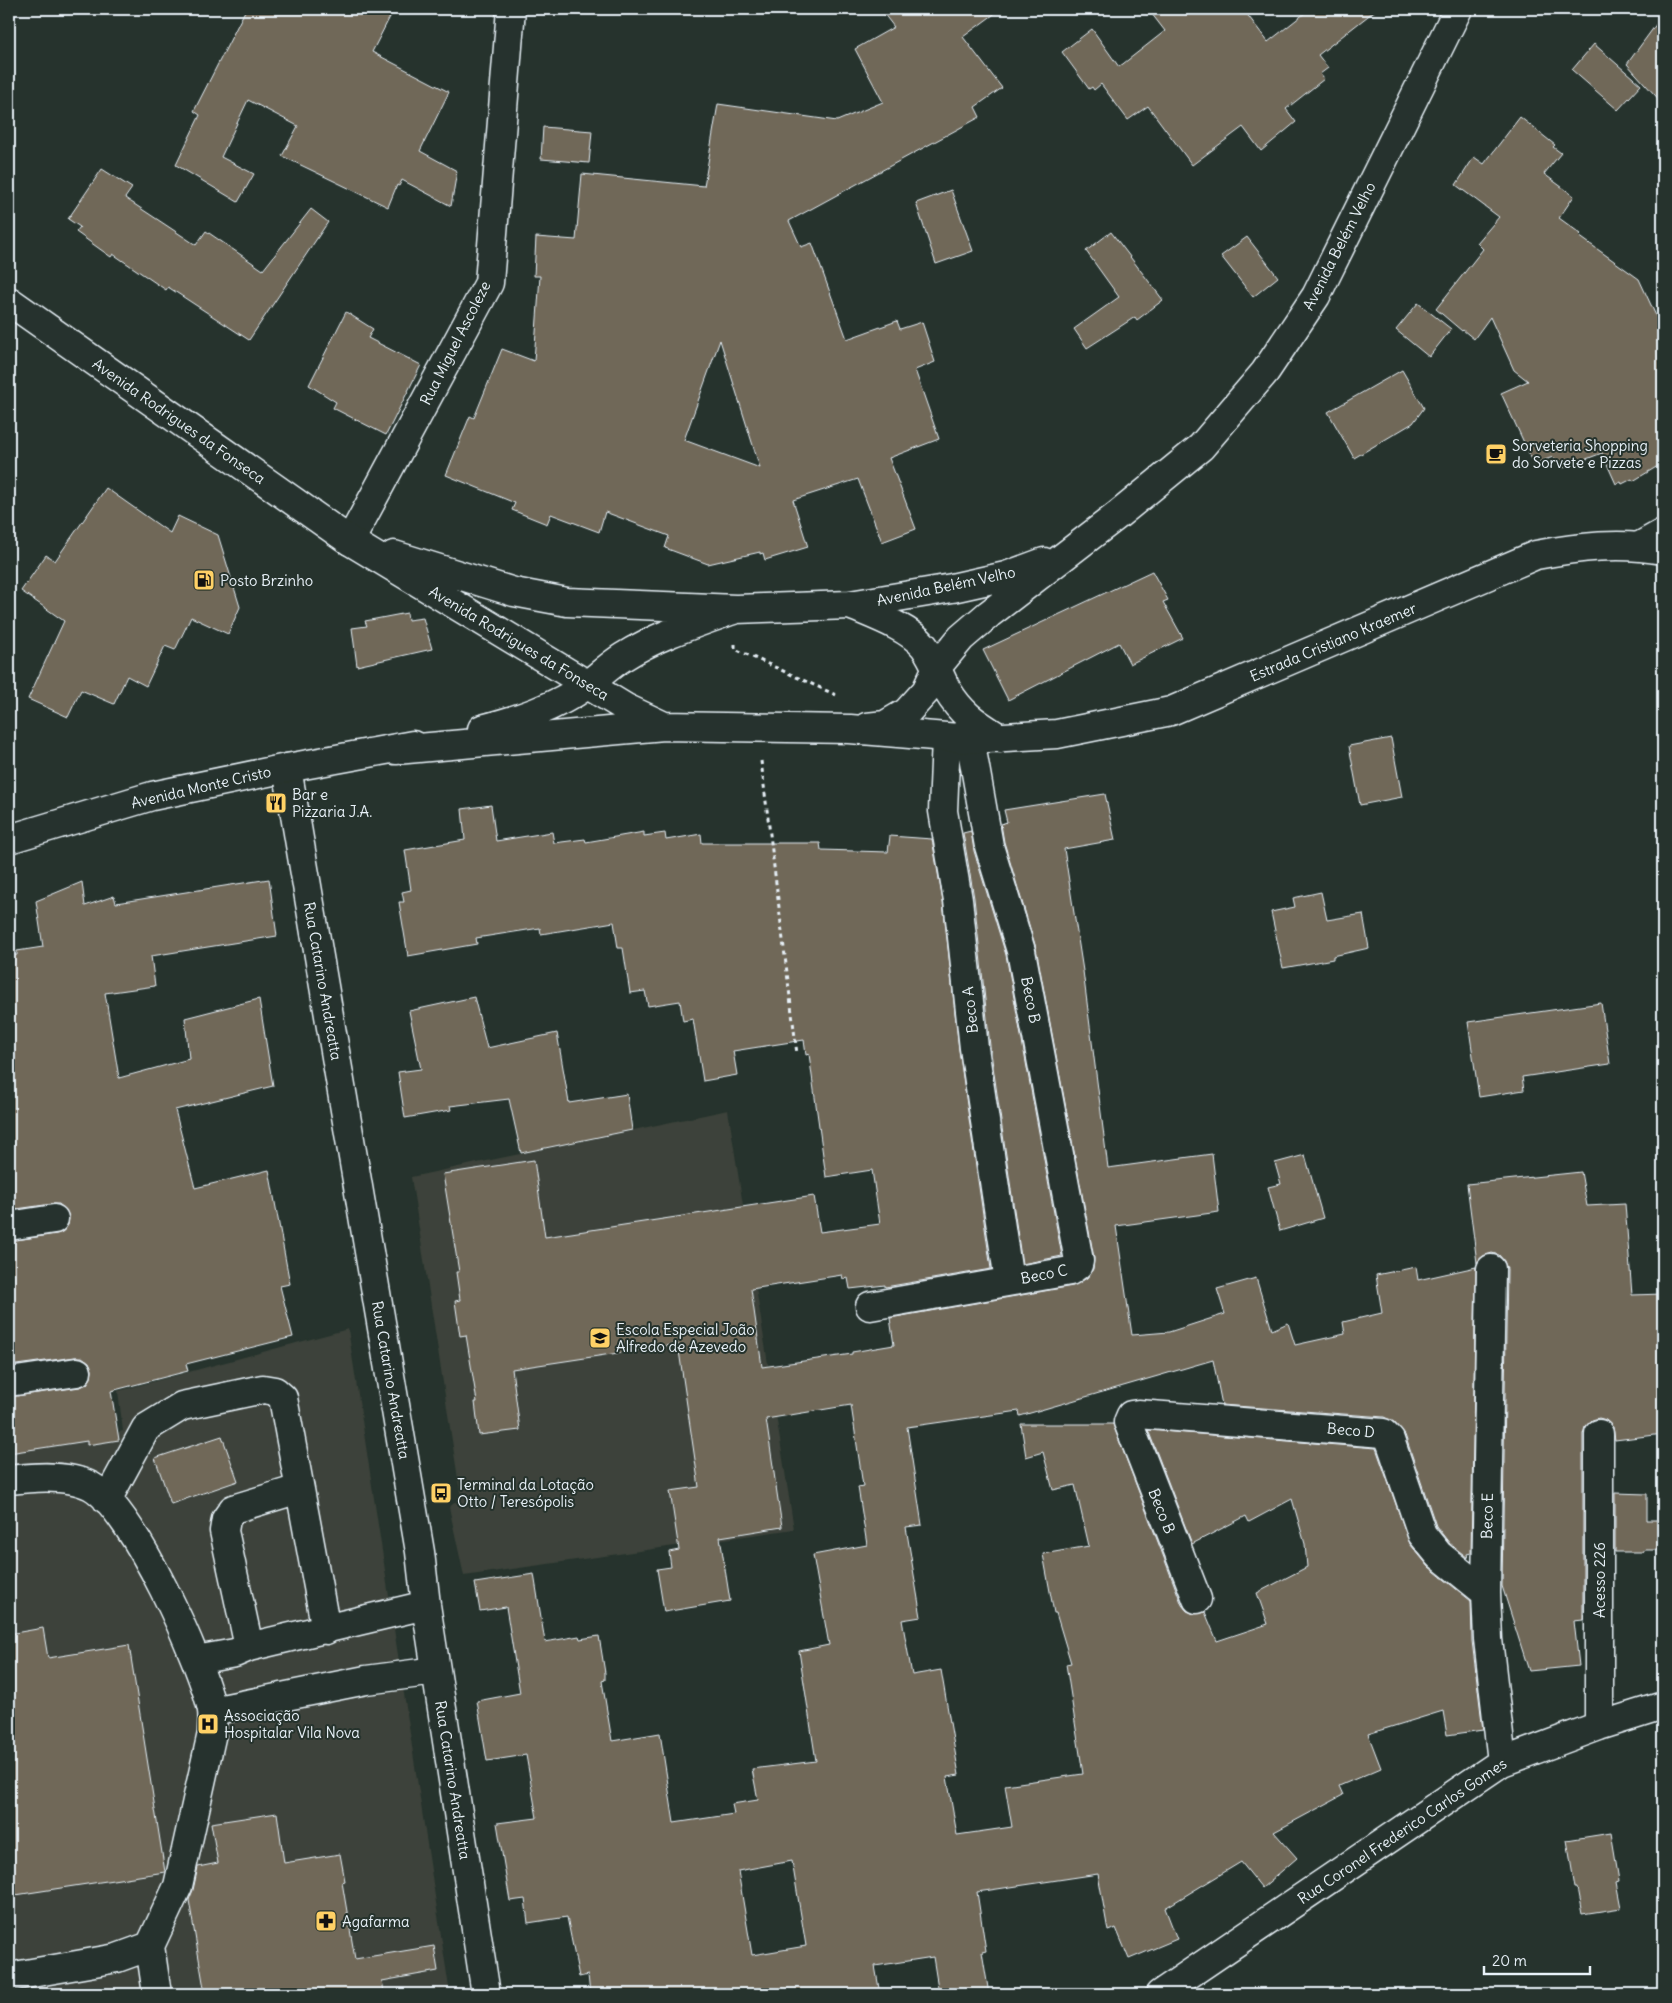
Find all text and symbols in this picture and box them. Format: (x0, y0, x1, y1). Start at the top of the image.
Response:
street label: Avenida Belém Velho (1298, 179, 1380, 313)
street label: Rua Miguel Ascoleze (416, 278, 494, 408)
street label: Avenida Rodrigues da Fonseca (89, 354, 269, 488)
place label: Sorveteria Shopping do Sorvete e Pizzas (1512, 436, 1648, 472)
cafe icon: Sorveteria Shopping do Sorvete e Pizzas (1484, 442, 1508, 466)
street label: Avenida Belém Velho (875, 562, 1017, 610)
fuel station icon: Posto Brzinho (192, 568, 216, 592)
place label: Posto Brzinho (220, 571, 313, 590)
street label: Avenida Rodrigues da Fonseca (426, 582, 613, 705)
street label: Estrada Cristiano Kraemer (1247, 598, 1419, 686)
street label: Avenida Monte Cristo (129, 762, 273, 812)
place label: Bar e Pizzaria J.A. (292, 785, 372, 821)
restaurant icon: Bar e Pizzaria J.A. (264, 791, 288, 815)
street label: Rua Catarino Andreatta (300, 900, 346, 1062)
street label: Beco B (1017, 975, 1045, 1025)
street label: Beco A (958, 985, 982, 1034)
street label: Beco C (1019, 1260, 1069, 1288)
street label: Rua Catarino Andreatta (368, 1299, 414, 1461)
place label: Escola Especial João Alfredo de Azevedo (616, 1320, 755, 1356)
school or university icon: Escola Especial João Alfredo de Azevedo (588, 1326, 612, 1350)
street label: Beco D (1326, 1418, 1376, 1442)
place label: Terminal da Lotação Otto / Teresópolis (457, 1475, 594, 1511)
bus stop icon: Terminal da Lotação Otto / Teresópolis (429, 1481, 453, 1505)
street label: Beco B (1144, 1486, 1180, 1537)
street label: Beco E (1477, 1493, 1497, 1539)
street label: Acesso 226 (1590, 1542, 1609, 1618)
street label: Rua Catarino Andreatta (431, 1699, 475, 1861)
place label: Associação Hospitalar Vila Nova (224, 1706, 360, 1742)
hospital icon: Associação Hospitalar Vila Nova (196, 1712, 220, 1736)
street label: Rua Coronel Frederico Carlos Gomes (1294, 1754, 1510, 1908)
pharmacy icon: Agafarma (314, 1909, 338, 1933)
place label: Agafarma (342, 1912, 410, 1931)
scale bar (1484, 1943, 1591, 1975)
text: 20 m (1492, 1951, 1527, 1970)

